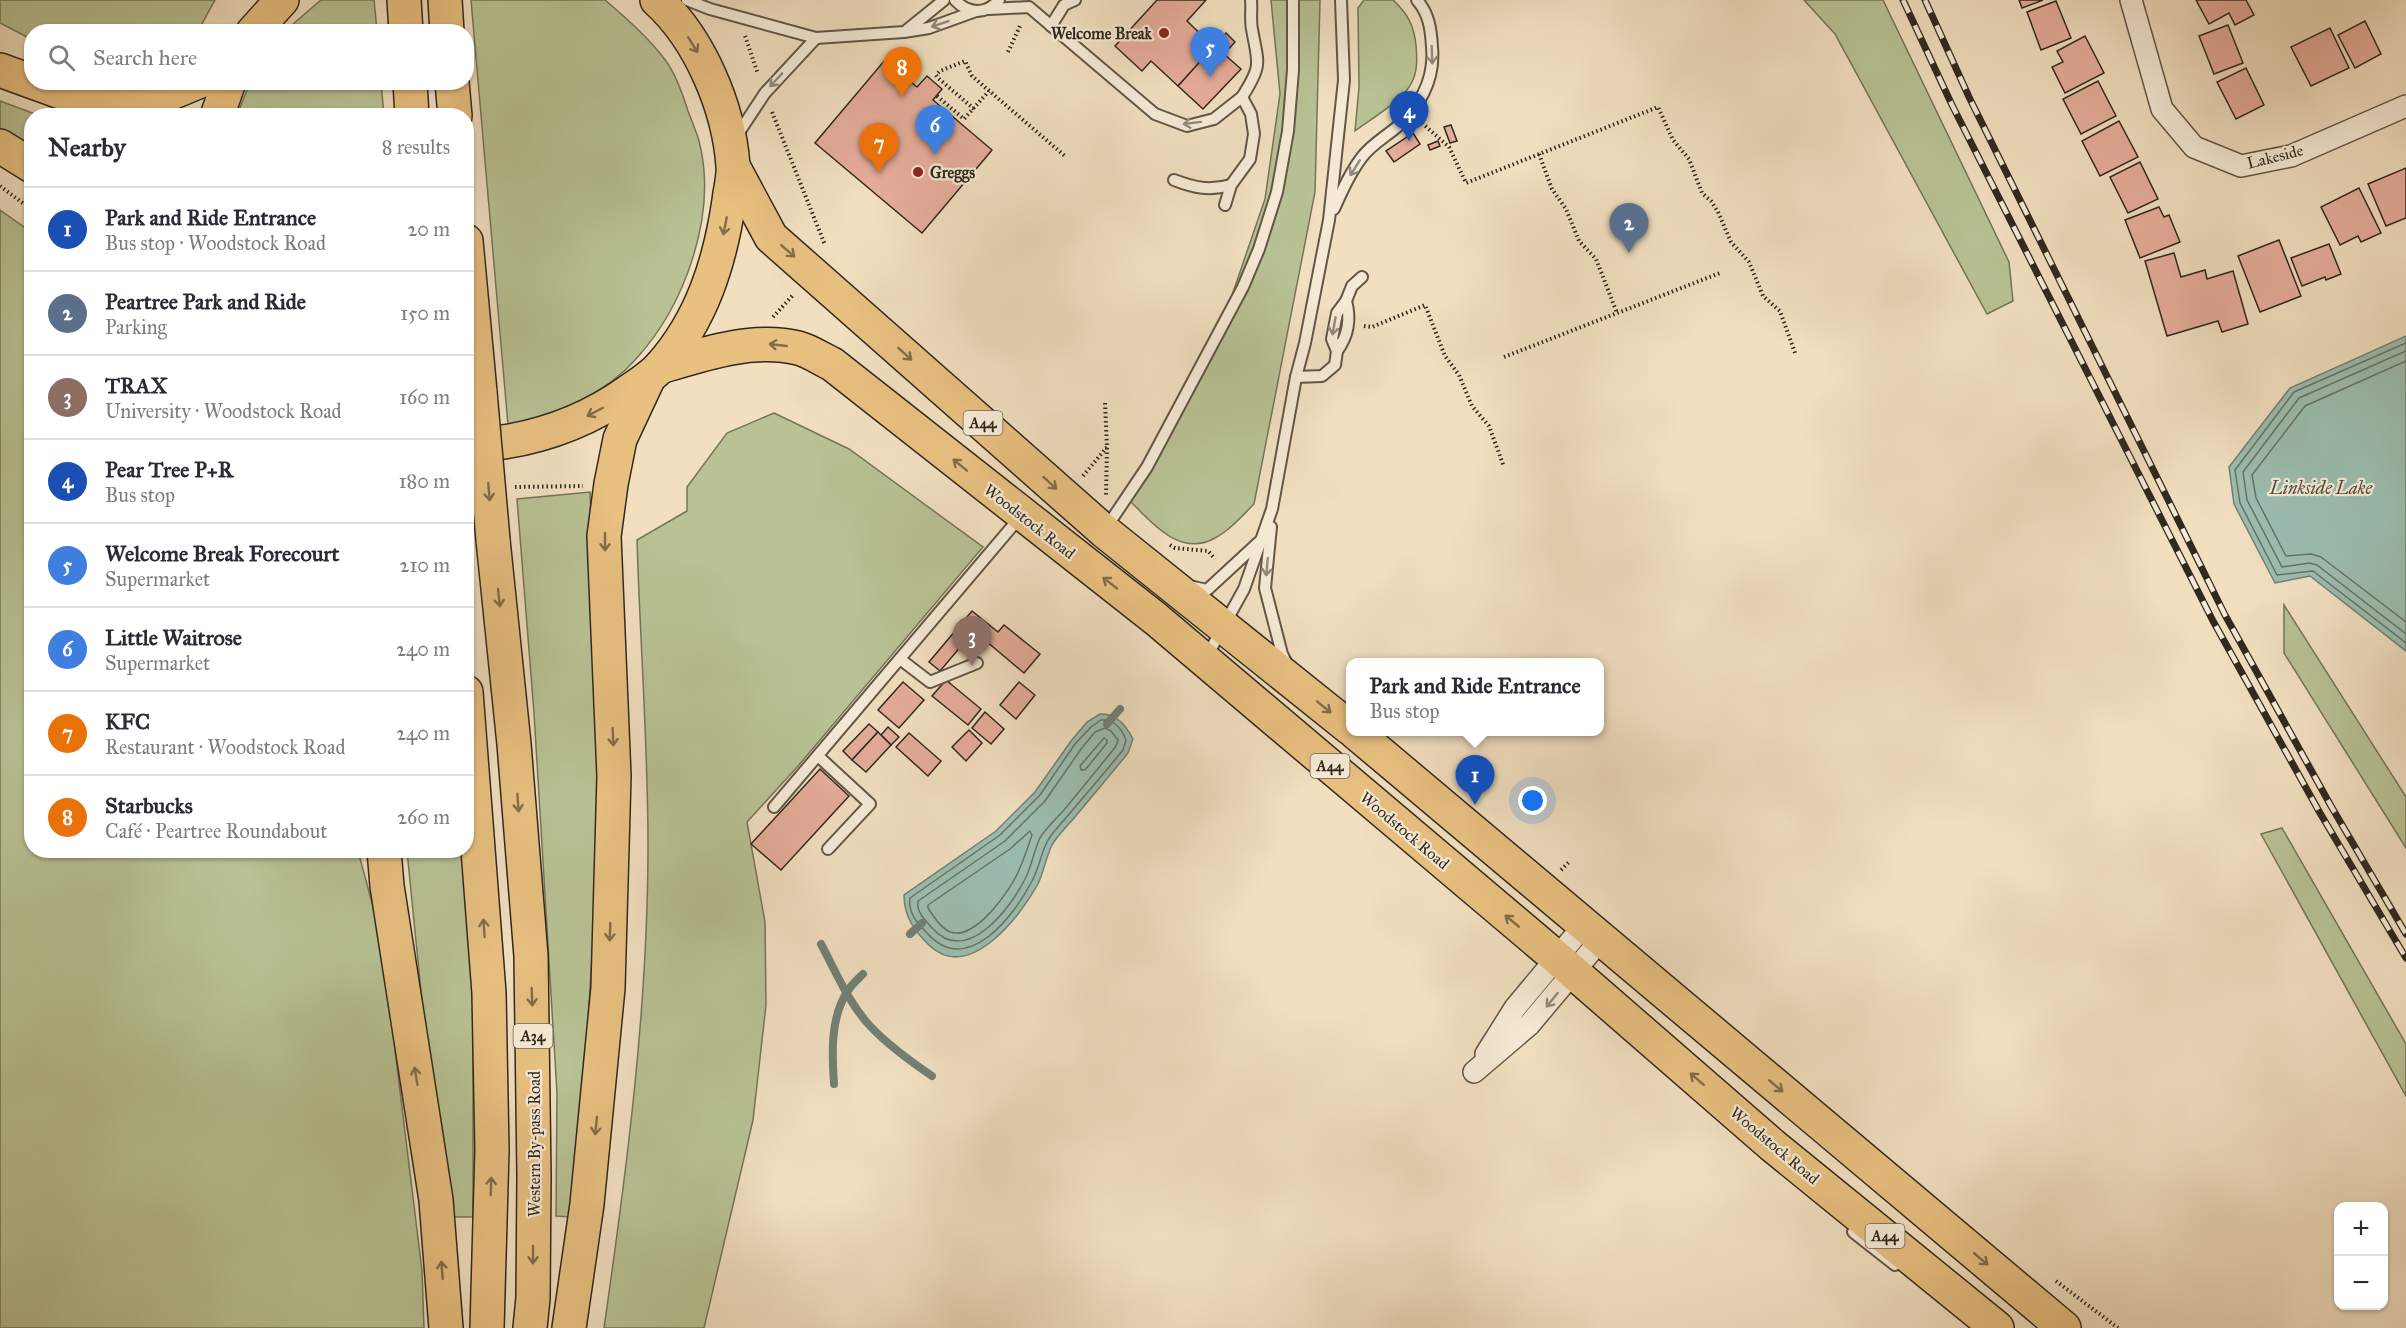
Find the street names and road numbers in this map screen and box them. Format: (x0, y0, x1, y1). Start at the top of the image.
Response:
street label: Lakeside (2245, 140, 2306, 173)
road number: A44 (964, 411, 1002, 435)
street label: Woodstock Road (980, 480, 1079, 563)
road number: A44 (1310, 754, 1350, 778)
street label: Woodstock Road (1356, 788, 1453, 873)
road number: A34 (514, 1024, 552, 1048)
street label: Western By-pass Road (525, 1071, 544, 1217)
street label: Woodstock Road (1726, 1103, 1823, 1188)
road number: A44 (1866, 1224, 1904, 1248)

